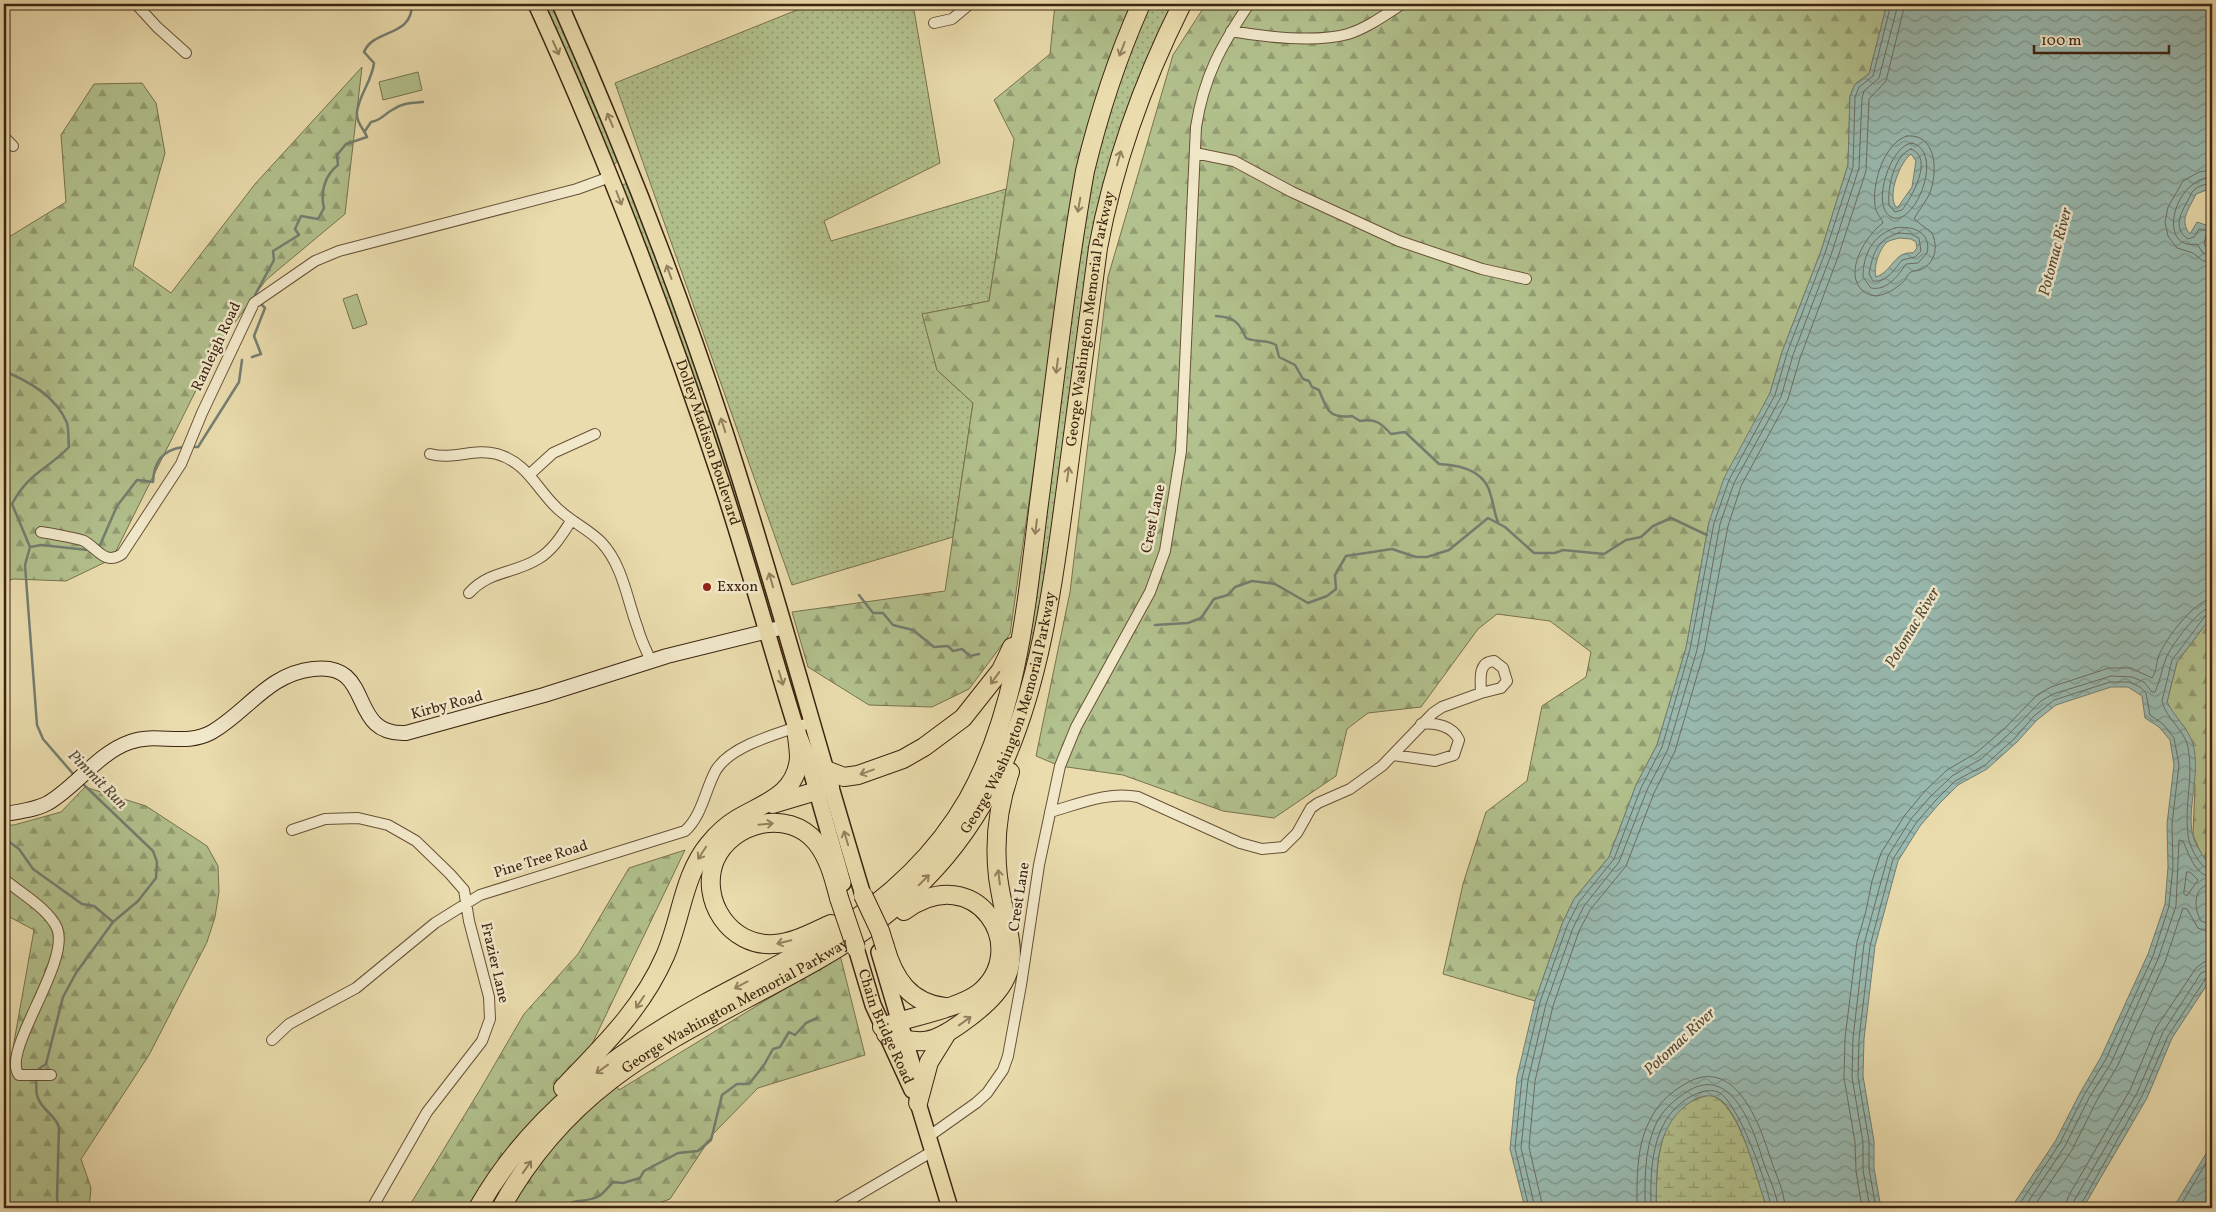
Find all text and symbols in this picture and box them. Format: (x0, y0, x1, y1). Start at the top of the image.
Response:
scale bar (2034, 22, 2168, 54)
text: 100 m (2041, 31, 2081, 52)
one-way arrow (551, 40, 561, 55)
one-way arrow (1117, 40, 1126, 56)
one-way arrow (605, 113, 614, 128)
one-way arrow (1115, 151, 1125, 167)
street label: George Washington Memorial Parkway (1061, 189, 1121, 448)
one-way arrow (614, 190, 624, 205)
one-way arrow (1074, 197, 1084, 213)
water label: Potomac River (2034, 204, 2079, 299)
one-way arrow (664, 264, 673, 280)
street label: Ranleigh Road (187, 299, 247, 395)
street label: Dolley Madison Boulevard (670, 357, 745, 528)
one-way arrow (1052, 358, 1062, 374)
one-way arrow (717, 417, 727, 433)
one-way arrow (1063, 466, 1073, 482)
street label: Crest Lane (1136, 483, 1172, 555)
one-way arrow (1031, 519, 1041, 535)
one-way arrow (765, 573, 775, 589)
place label: Exxon (717, 577, 758, 598)
marker: Exxon (701, 581, 713, 593)
water label: Potomac River (1880, 583, 1946, 672)
street label: George Washington Memorial Parkway (955, 590, 1061, 839)
one-way arrow (776, 670, 786, 686)
one-way arrow (990, 671, 1000, 685)
street label: Kirby Road (409, 686, 485, 726)
water label: Pimmit Run (62, 745, 132, 815)
one-way arrow (860, 768, 875, 777)
one-way arrow (758, 819, 774, 829)
one-way arrow (840, 830, 850, 846)
street label: Pine Tree Road (491, 836, 591, 884)
one-way arrow (697, 846, 708, 860)
street label: Crest Lane (1004, 861, 1036, 933)
one-way arrow (994, 870, 1004, 886)
one-way arrow (918, 874, 930, 886)
street label: Frazier Lane (475, 921, 513, 1005)
street label: George Washington Memorial Parkway (618, 933, 853, 1079)
one-way arrow (776, 938, 792, 947)
street label: Chain Bridge Road (852, 967, 918, 1088)
one-way arrow (734, 980, 748, 990)
one-way arrow (635, 995, 645, 1009)
water label: Potomac River (1639, 1002, 1721, 1081)
one-way arrow (958, 1015, 971, 1026)
one-way arrow (595, 1064, 609, 1074)
one-way arrow (522, 1160, 532, 1174)

